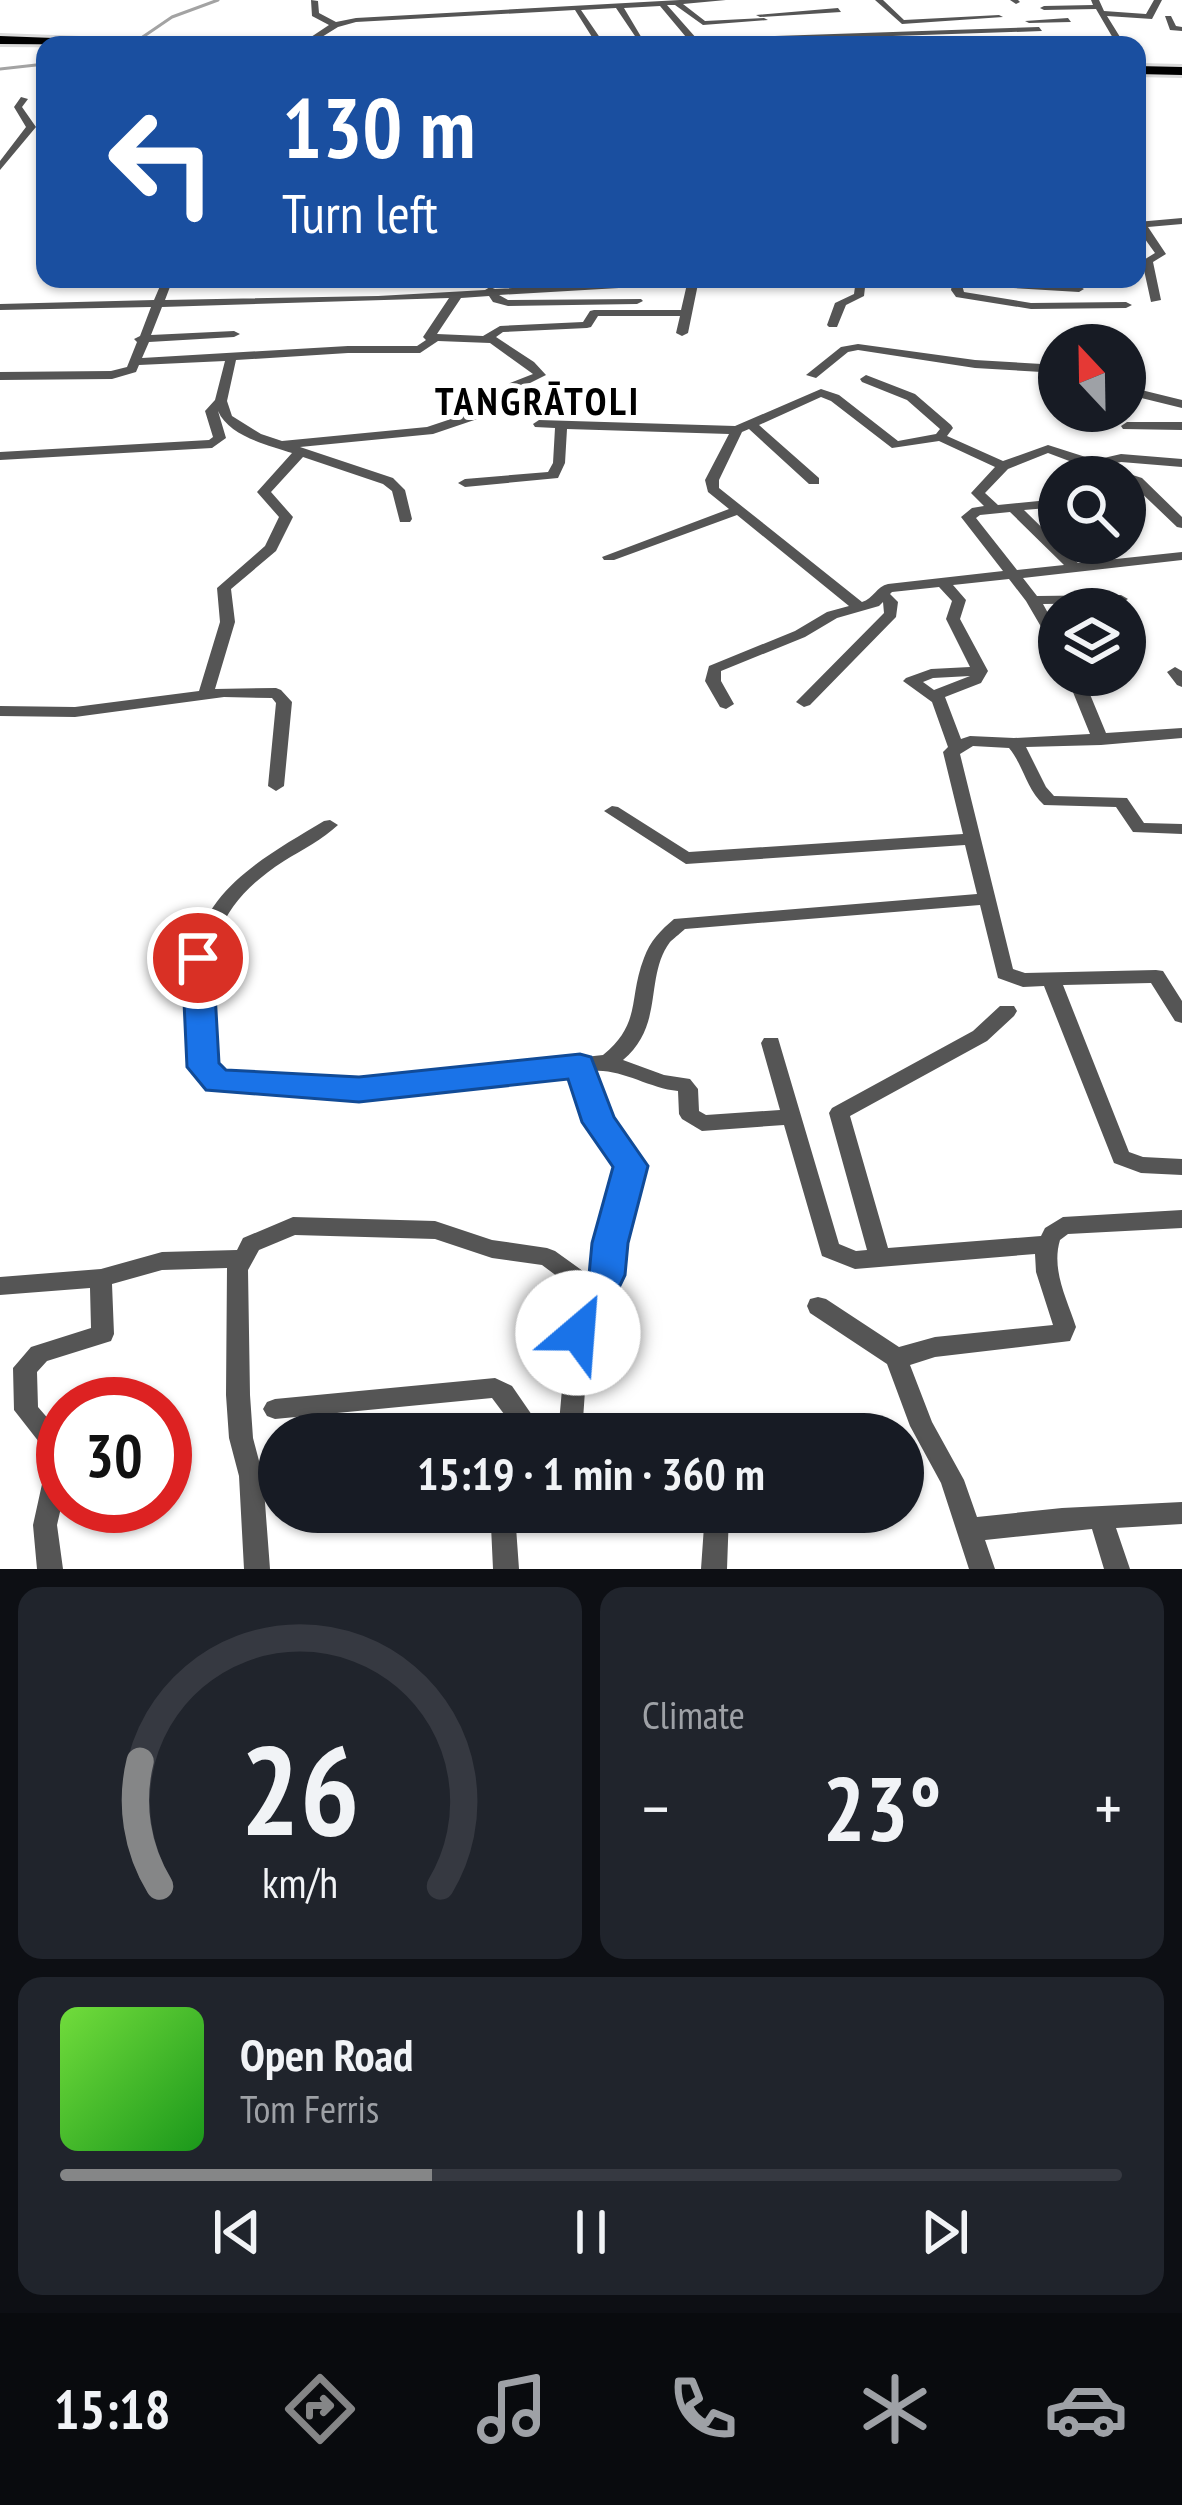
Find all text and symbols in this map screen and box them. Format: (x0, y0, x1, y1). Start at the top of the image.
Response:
text: 130 m (282, 72, 475, 181)
icon: left (84, 84, 240, 240)
text: Turn left (282, 178, 438, 248)
north arrow (1038, 324, 1146, 432)
map controls (1038, 324, 1146, 696)
district label: TANGRĀTOLI (435, 375, 641, 426)
button: search (1038, 456, 1146, 564)
button: layers (1038, 588, 1146, 696)
pin (147, 907, 249, 1009)
icon: arrive (165, 925, 231, 991)
position arrow (515, 1270, 641, 1396)
speed limit sign: 30 (36, 1377, 192, 1533)
text: 15:19 · 1 min · 360 m (417, 1444, 765, 1502)
text: Climate (642, 1689, 745, 1740)
text: 26 (240, 1708, 360, 1869)
text: 23° (823, 1749, 941, 1866)
text: − (642, 1765, 669, 1850)
text: + (1095, 1765, 1122, 1850)
text: km/h (262, 1854, 338, 1910)
text: Open Road (240, 2025, 413, 2083)
text: Tom Ferris (240, 2083, 379, 2134)
icon: previous (204, 2199, 270, 2265)
icon: pause (558, 2199, 624, 2265)
icon: next (912, 2199, 978, 2265)
icon: directions (278, 2367, 362, 2451)
icon: music (470, 2367, 554, 2451)
icon: phone (661, 2367, 745, 2451)
icon: climate (853, 2367, 937, 2451)
icon: car (1044, 2367, 1128, 2451)
text: 15:18 (54, 2374, 171, 2444)

